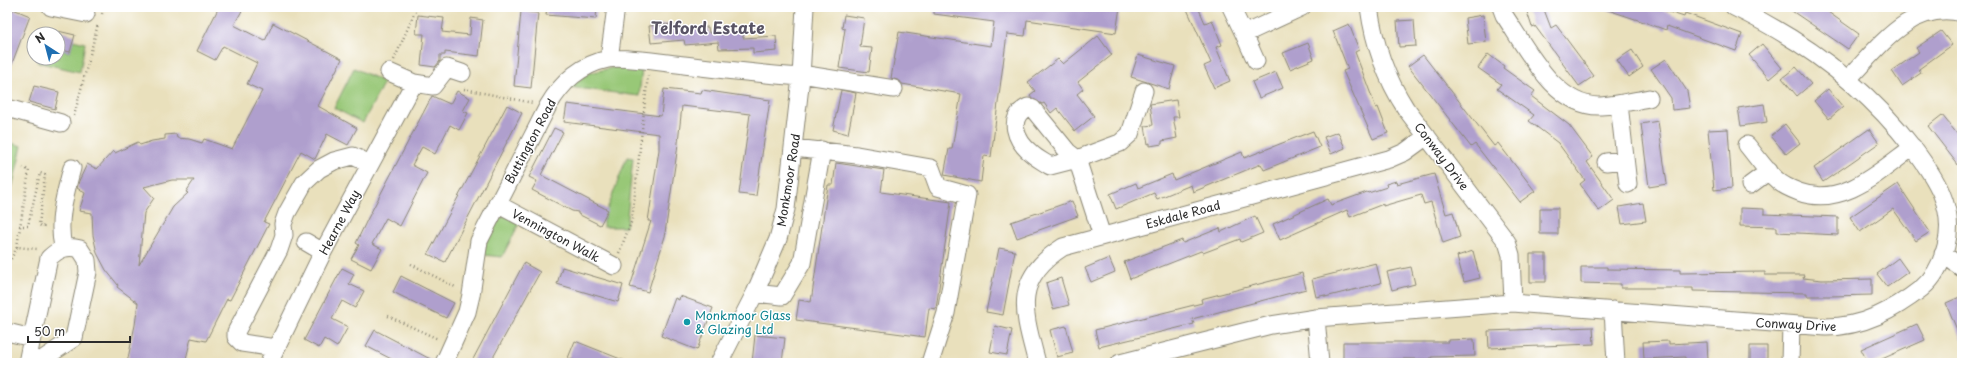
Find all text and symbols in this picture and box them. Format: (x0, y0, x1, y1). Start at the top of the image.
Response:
district label: Telford Estate (651, 15, 765, 39)
north arrow (26, 26, 66, 66)
text: N (31, 28, 49, 47)
street label: Buttington Road (500, 95, 560, 187)
street label: Conway Drive (1410, 118, 1474, 194)
street label: Monkmoor Road (772, 132, 804, 228)
street label: Hearne Way (314, 186, 364, 258)
street label: Eskdale Road (1144, 195, 1222, 233)
street label: Vennington Walk (509, 204, 603, 266)
place label: Monkmoor Glass & Glazing Ltd (695, 306, 791, 338)
street label: Conway Drive (1755, 313, 1837, 335)
marker: Monkmoor Glass & Glazing Ltd (682, 317, 692, 327)
scale bar (28, 318, 130, 344)
text: 50 m (34, 322, 65, 340)

